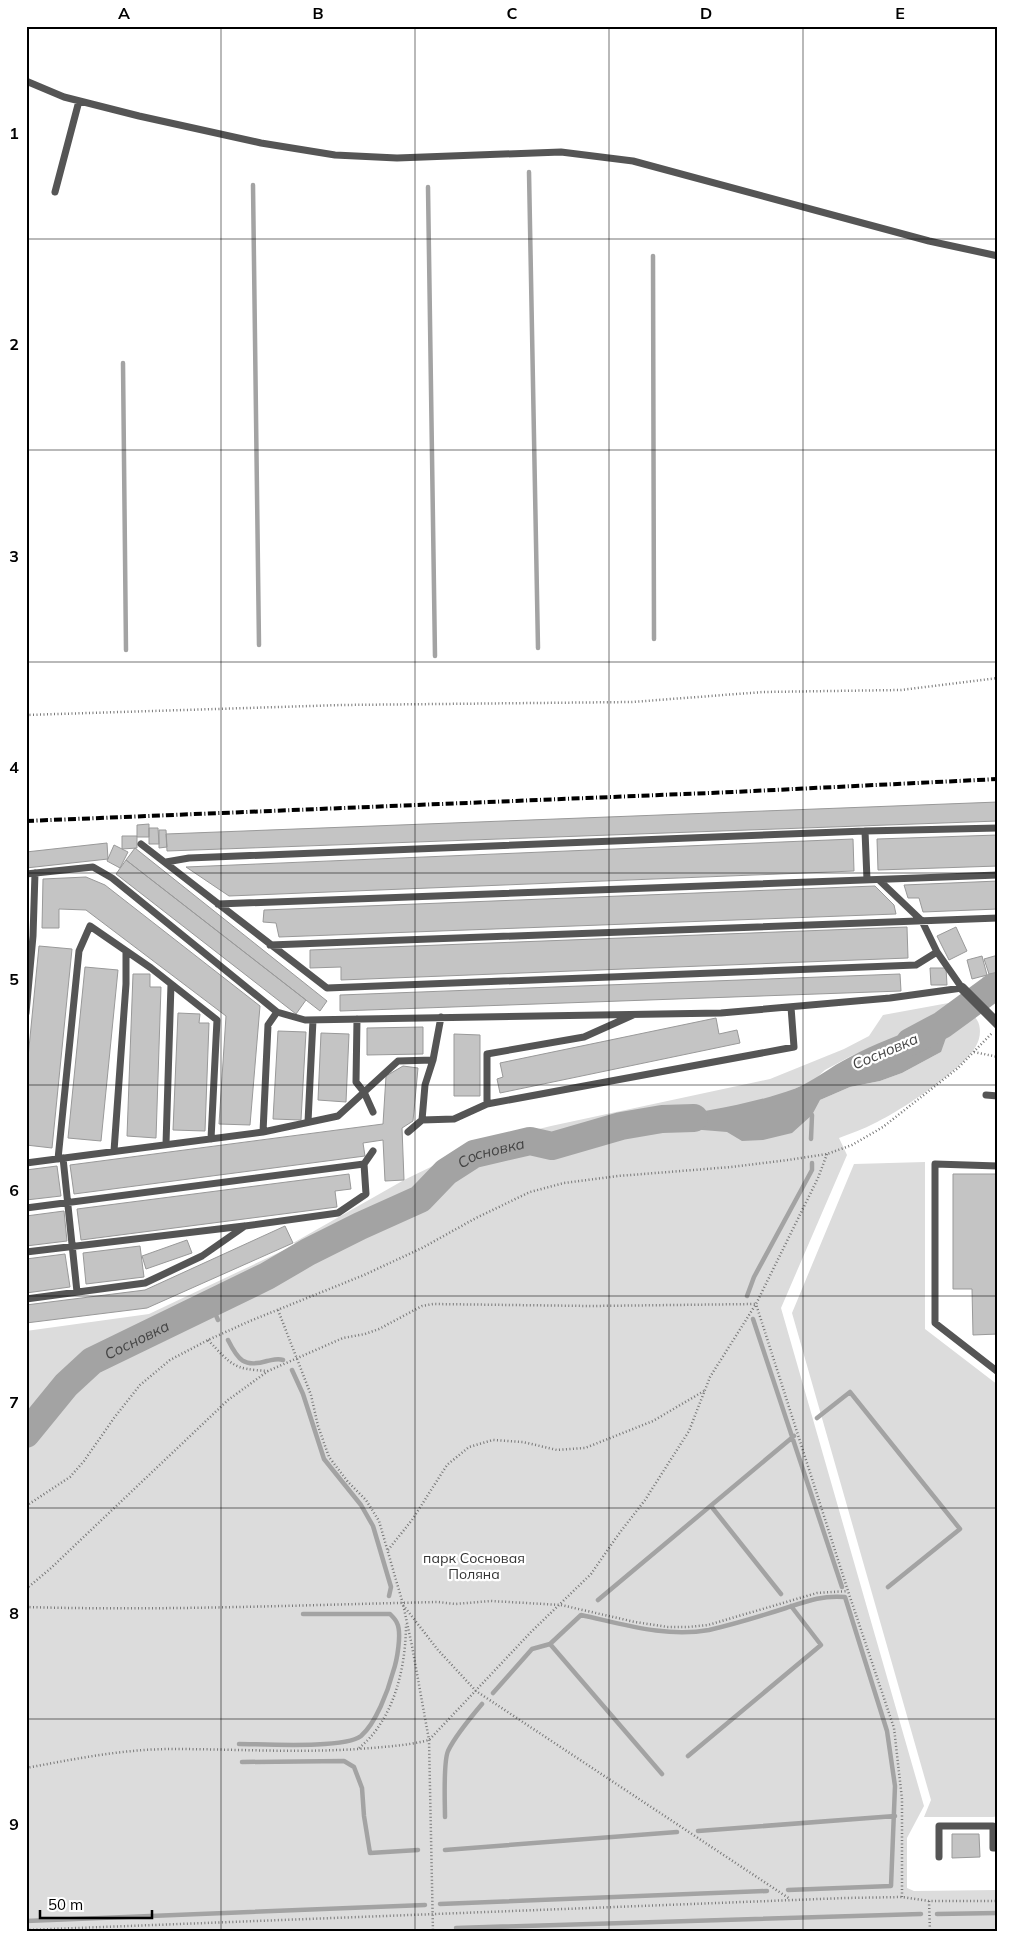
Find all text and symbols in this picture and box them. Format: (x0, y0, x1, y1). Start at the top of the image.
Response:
text: A (118, 3, 130, 23)
text: B (312, 3, 324, 23)
text: C (507, 3, 518, 23)
text: D (700, 3, 712, 23)
text: E (895, 3, 905, 23)
text: 1 (9, 123, 19, 143)
text: 2 (9, 334, 19, 354)
text: 3 (9, 546, 19, 566)
text: 4 (9, 757, 19, 777)
text: 5 (9, 969, 19, 989)
water label: Сосновка (849, 1029, 921, 1073)
water label: Сосновка (453, 1133, 526, 1172)
text: 6 (9, 1180, 19, 1200)
water label: Сосновка (101, 1316, 172, 1363)
text: 7 (9, 1392, 19, 1412)
park label: парк Сосновая Поляна (423, 1549, 525, 1583)
text: 8 (9, 1603, 19, 1623)
text: 9 (9, 1814, 19, 1834)
scale bar (40, 1888, 152, 1920)
text: 50 m (48, 1895, 83, 1914)

